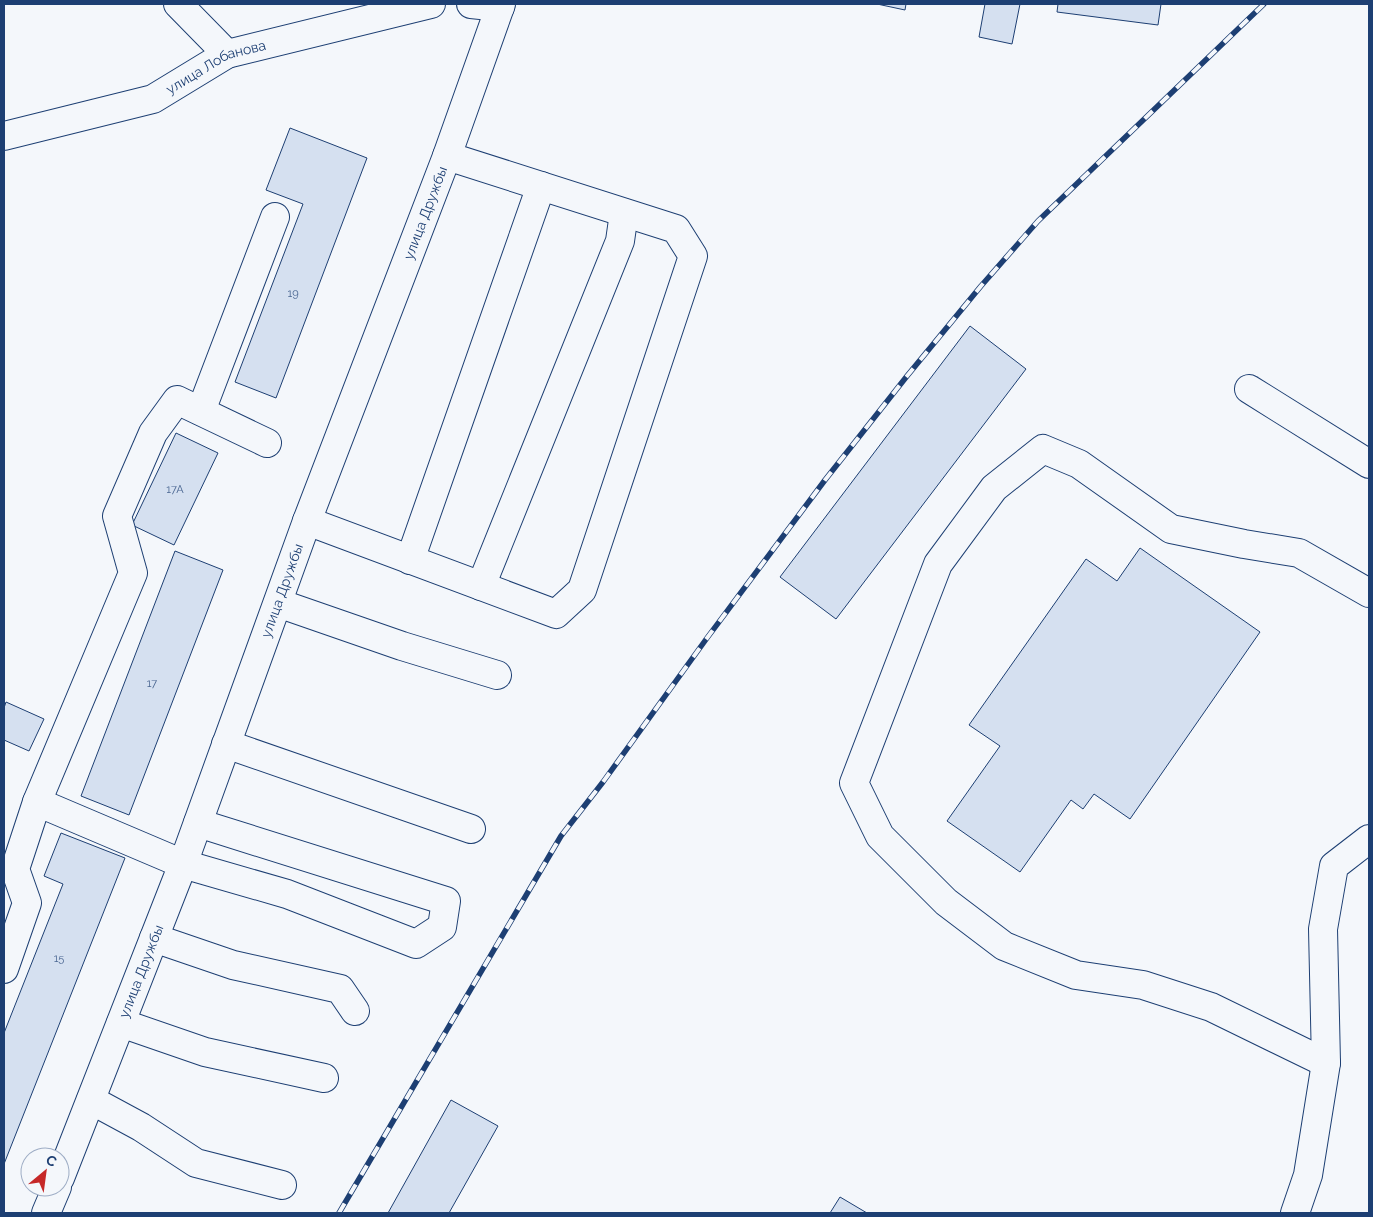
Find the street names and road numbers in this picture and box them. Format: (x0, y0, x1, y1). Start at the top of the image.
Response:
street label: улица Лобанова (163, 37, 267, 97)
street label: улица Дружбы (400, 164, 450, 262)
street label: улица Дружбы (258, 541, 306, 640)
street label: улица Дружбы (116, 922, 166, 1020)

